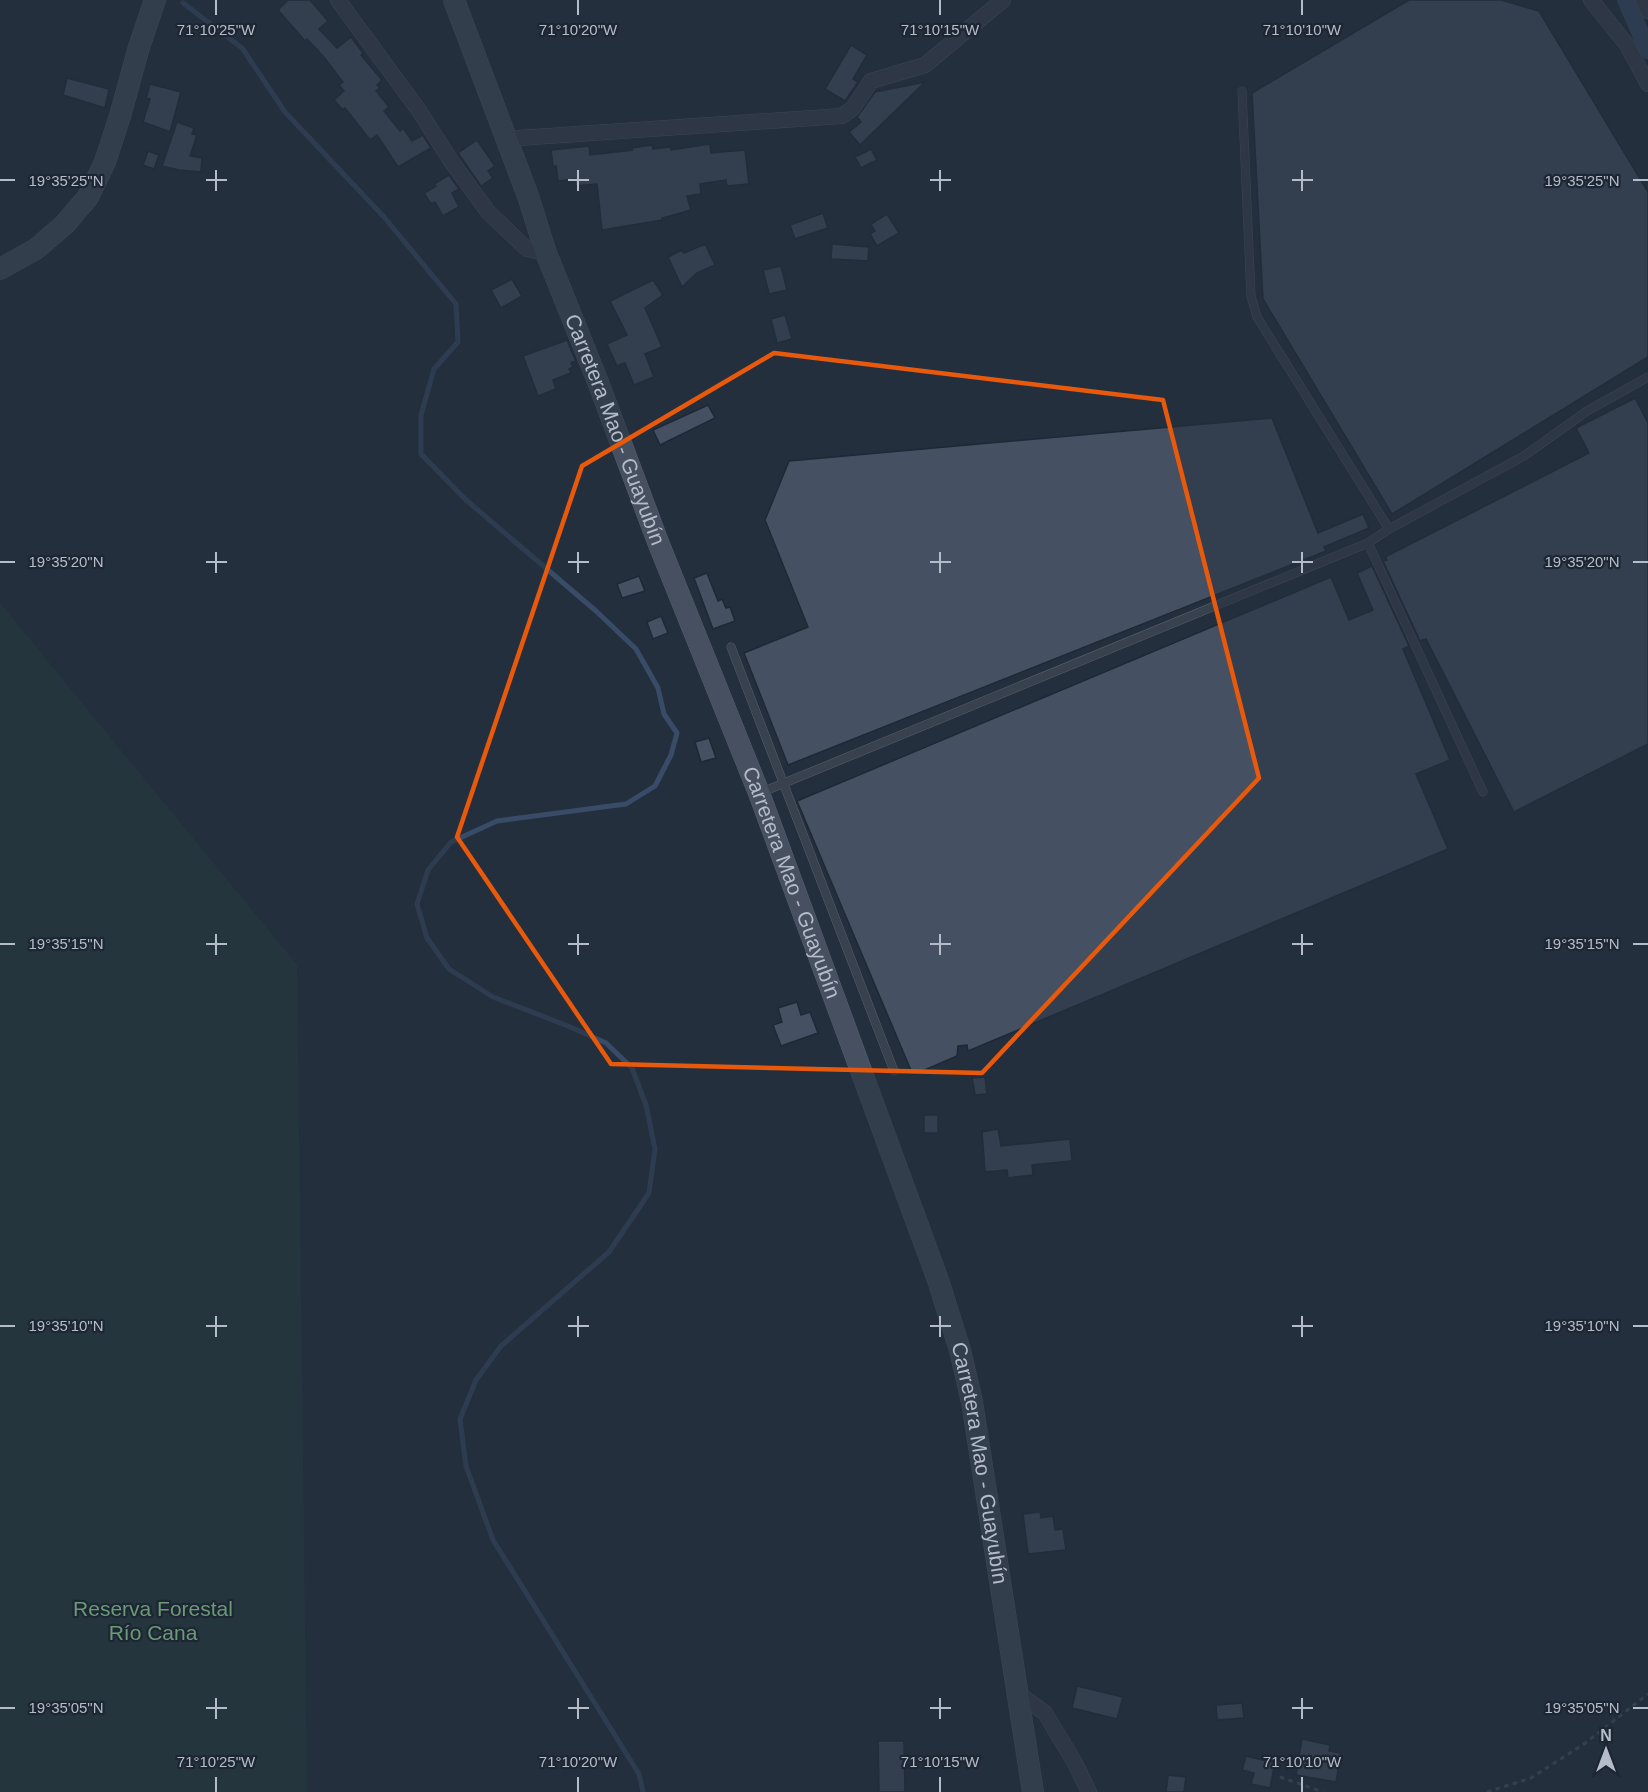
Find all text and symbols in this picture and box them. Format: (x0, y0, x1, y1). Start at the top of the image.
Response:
text: 71°10'25"W (177, 21, 256, 38)
text: 71°10'20"W (539, 21, 618, 38)
text: 71°10'15"W (901, 21, 980, 38)
text: 71°10'10"W (1263, 21, 1342, 38)
text: 19°35'25"N (28, 172, 104, 189)
text: 19°35'25"N (1544, 172, 1620, 189)
street label: Carretera Mao - Guayubín (561, 311, 670, 548)
text: 19°35'20"N (28, 553, 104, 570)
text: 19°35'20"N (1544, 553, 1620, 570)
street label: Carretera Mao - Guayubín (739, 763, 845, 1001)
text: 19°35'15"N (28, 935, 104, 952)
text: 19°35'15"N (1544, 935, 1620, 952)
text: 19°35'10"N (28, 1317, 104, 1334)
text: 19°35'10"N (1544, 1317, 1620, 1334)
street label: Carretera Mao - Guayubín (947, 1339, 1012, 1586)
park label: Reserva Forestal Río Cana (73, 1597, 233, 1644)
text: 19°35'05"N (28, 1699, 104, 1716)
text: 19°35'05"N (1544, 1699, 1620, 1716)
north arrow (1576, 1720, 1636, 1780)
text: N (1600, 1727, 1612, 1744)
text: 71°10'25"W (177, 1753, 256, 1770)
text: 71°10'20"W (539, 1753, 618, 1770)
text: 71°10'15"W (901, 1753, 980, 1770)
text: 71°10'10"W (1263, 1753, 1342, 1770)

